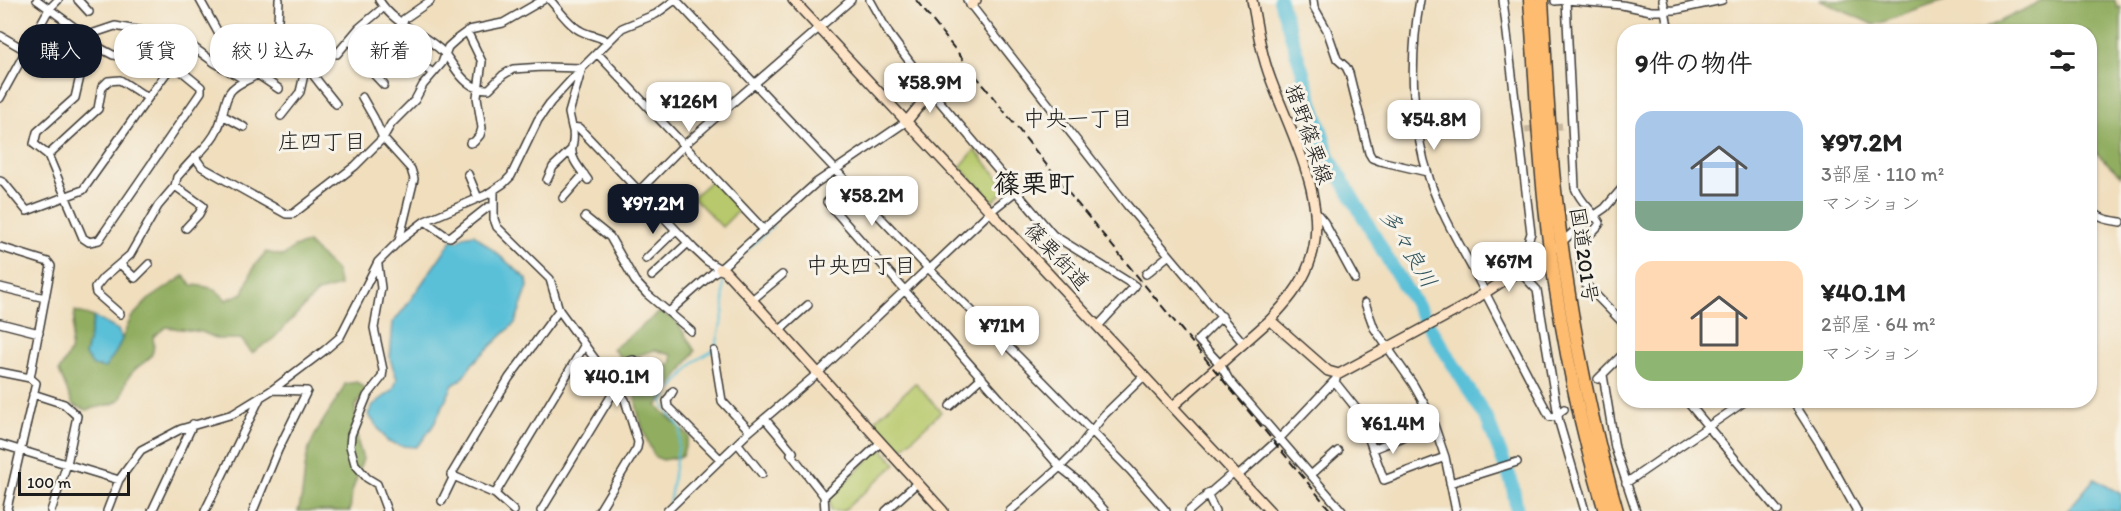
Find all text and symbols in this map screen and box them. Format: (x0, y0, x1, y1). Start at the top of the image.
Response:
chip: 購入 (18, 24, 102, 78)
chip: 賃貸 (114, 24, 198, 78)
chip: 絞り込み (210, 24, 336, 78)
chip: 新着 (348, 24, 432, 78)
icon: filters (2046, 44, 2079, 77)
text: 9件の物件 (1635, 47, 1753, 79)
pin: ¥58.9M (881, 63, 979, 114)
text: ¥58.9M (898, 70, 962, 94)
street label: 猪野篠栗線 (1281, 80, 1338, 188)
pin: ¥126M (647, 82, 731, 133)
text: ¥126M (660, 89, 718, 113)
pin: ¥54.8M (1385, 100, 1483, 151)
district label: 中央一丁目 (1023, 105, 1133, 132)
text: ¥54.8M (1401, 107, 1467, 131)
text: ¥97.2M (1821, 126, 1903, 158)
district label: 庄四丁目 (278, 128, 366, 155)
icon: home (1683, 135, 1755, 207)
text: 3部屋 · 110 m² (1821, 162, 1944, 186)
district label: 篠栗町 (994, 167, 1075, 200)
pin: ¥58.2M (823, 176, 921, 227)
text: ¥58.2M (840, 183, 904, 207)
pin: ¥97.2M (604, 184, 702, 235)
text: ¥97.2M (622, 191, 684, 215)
text: マンション (1821, 191, 1920, 215)
water label: 多々良川 (1374, 204, 1443, 293)
street label: 国道201号 (1565, 205, 1604, 305)
street label: 篠栗街道 (1020, 216, 1095, 295)
pin: ¥67M (1473, 242, 1545, 293)
text: ¥67M (1485, 249, 1533, 273)
district label: 中央四丁目 (806, 252, 916, 279)
text: ¥40.1M (1821, 276, 1906, 308)
icon: home (1683, 285, 1755, 357)
pin: ¥71M (966, 306, 1038, 357)
text: 2部屋 · 64 m² (1821, 312, 1935, 336)
text: ¥71M (979, 313, 1025, 337)
text: マンション (1821, 341, 1920, 365)
pin: ¥40.1M (568, 357, 666, 408)
text: ¥40.1M (584, 364, 650, 388)
pin: ¥61.4M (1344, 404, 1442, 455)
text: ¥61.4M (1361, 411, 1425, 435)
scale bar (18, 469, 130, 496)
text: 100 m (27, 473, 71, 492)

